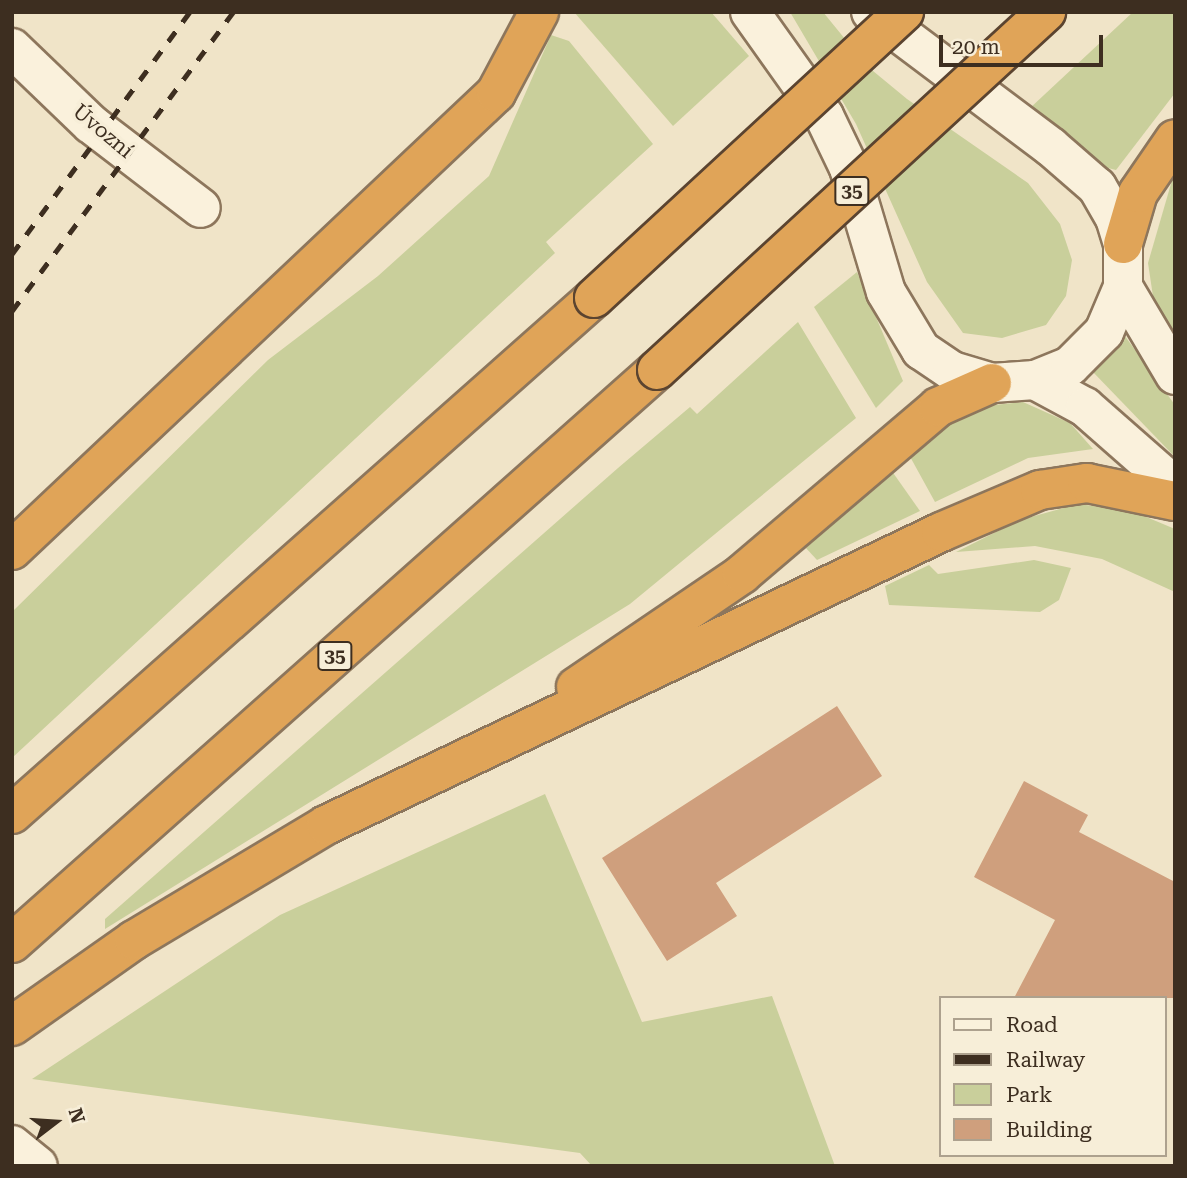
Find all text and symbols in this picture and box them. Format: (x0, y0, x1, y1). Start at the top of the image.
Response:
scale bar (942, 21, 1106, 65)
text: 20 m (952, 35, 1000, 59)
street label: Úvozní (68, 98, 138, 164)
road number: 35 (833, 176, 871, 206)
road number: 35 (316, 640, 354, 671)
legend (939, 996, 1166, 1157)
text: Road (1006, 1013, 1058, 1037)
text: Railway (1006, 1048, 1085, 1072)
text: Park (1006, 1083, 1052, 1107)
north arrow (21, 1087, 91, 1157)
text: N (63, 1105, 90, 1126)
text: Building (1006, 1118, 1092, 1142)

